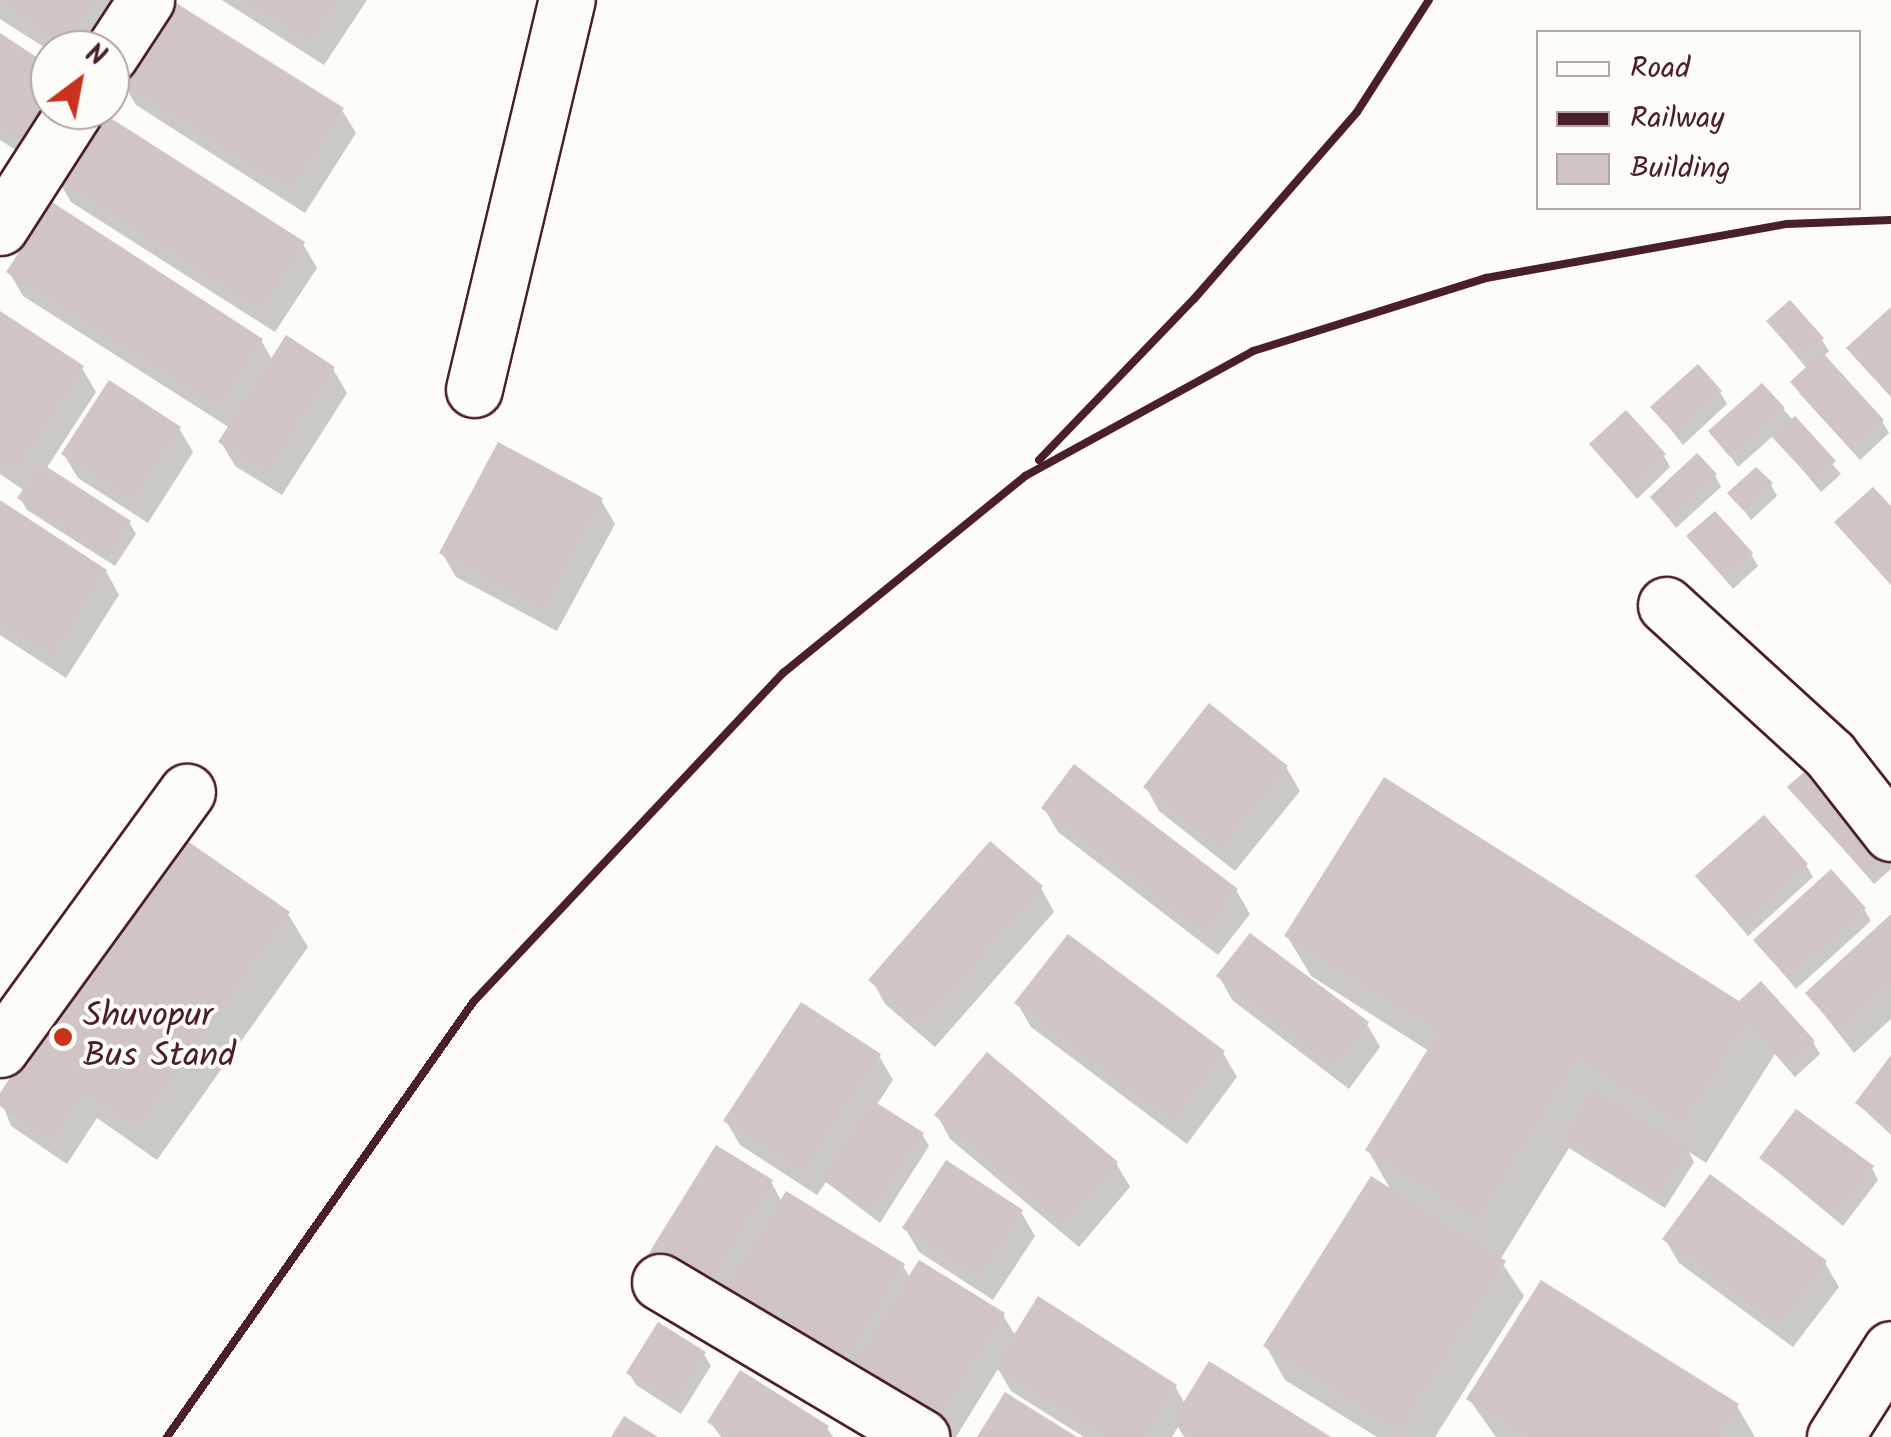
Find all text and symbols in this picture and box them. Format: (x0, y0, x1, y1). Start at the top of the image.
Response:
north arrow (30, 30, 130, 130)
legend (1536, 30, 1861, 210)
text: N (76, 32, 115, 80)
text: Road (1630, 45, 1690, 93)
text: Railway (1630, 95, 1724, 143)
text: Building (1630, 145, 1730, 193)
place label: Shuvopur Bus Stand (83, 996, 236, 1078)
marker: Shuvopur Bus Stand (52, 1026, 74, 1048)

